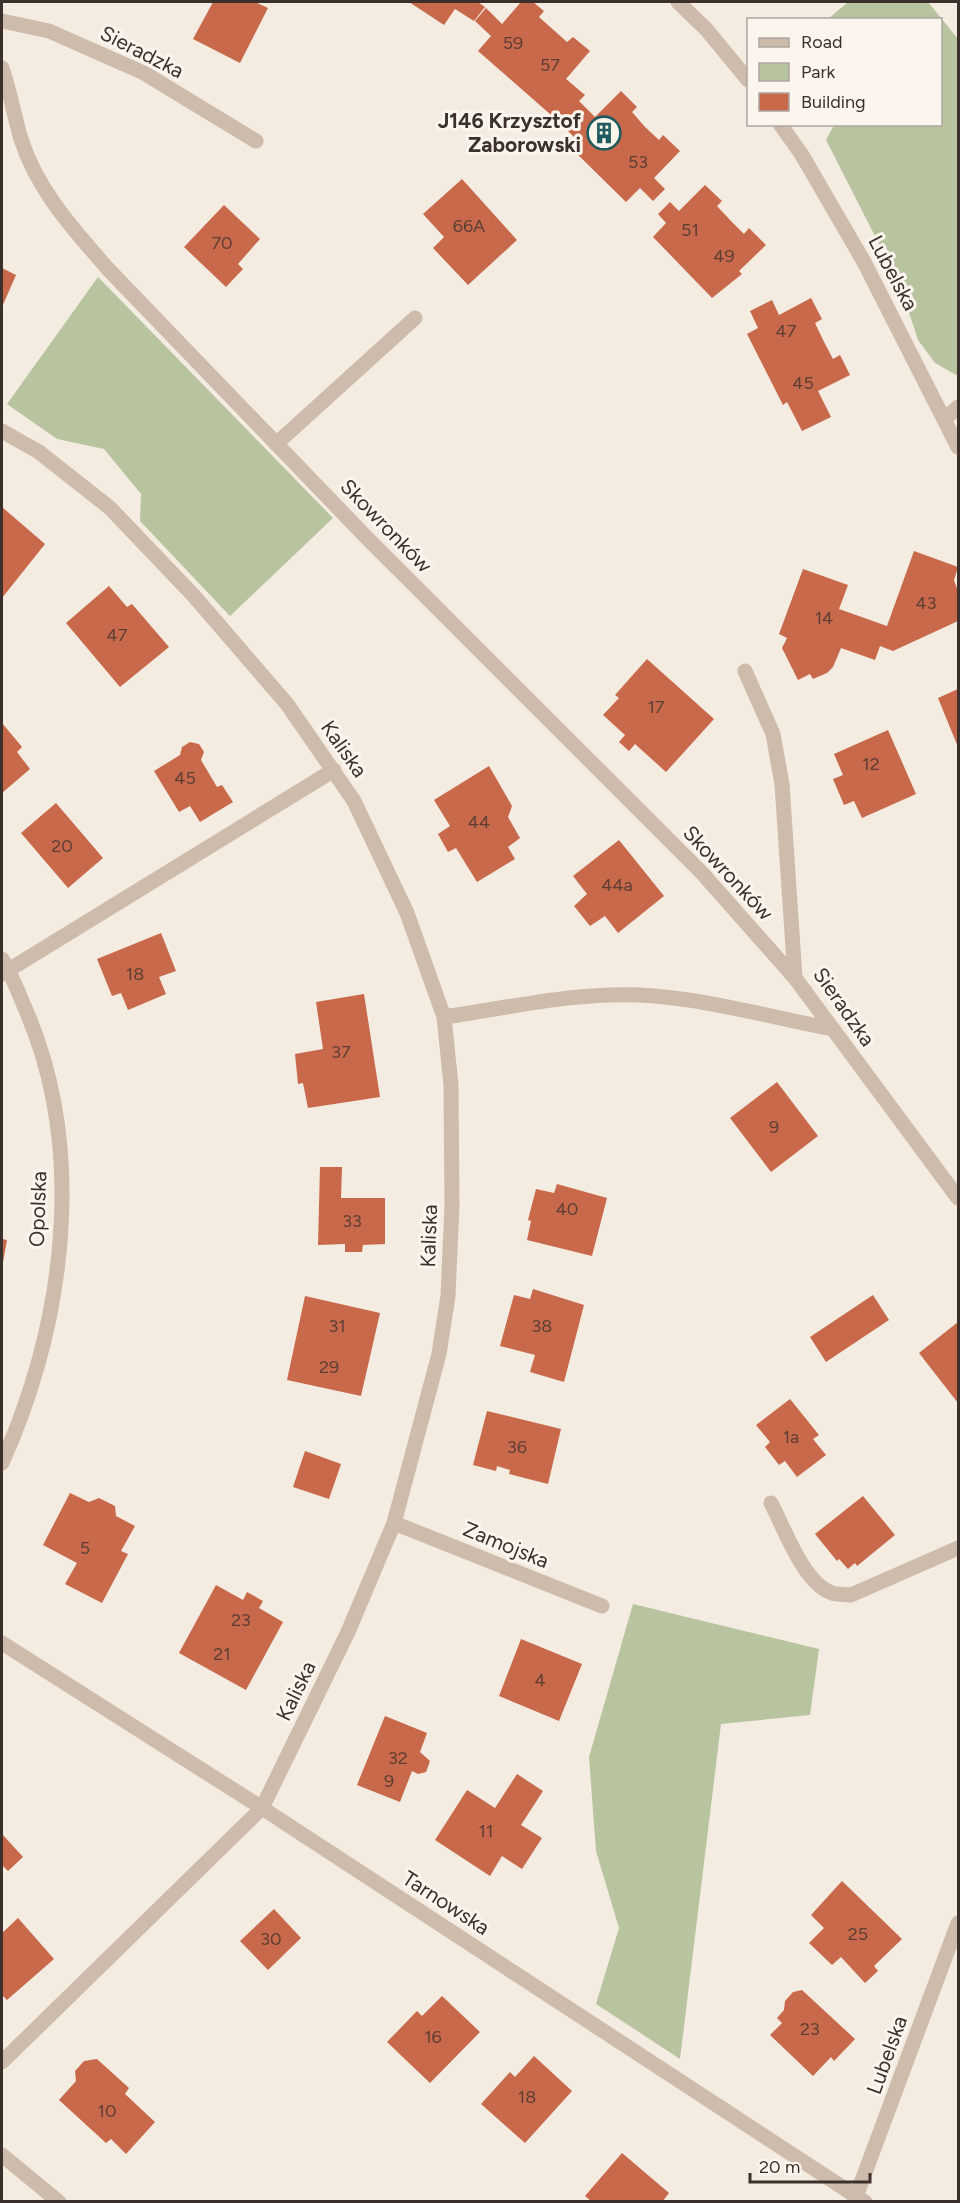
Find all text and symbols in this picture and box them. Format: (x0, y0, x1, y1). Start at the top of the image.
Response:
legend (747, 18, 942, 126)
street label: Sieradzka (96, 20, 188, 83)
text: Road (801, 31, 842, 53)
house number: 59 (503, 32, 523, 54)
house number: 57 (540, 54, 560, 76)
text: Park (801, 61, 836, 83)
text: Building (801, 91, 866, 113)
place label: J146 Krzysztof Zaborowski (438, 108, 582, 157)
building icon: J146 Krzysztof Zaborowski (586, 115, 622, 151)
house number: 53 (628, 151, 648, 173)
house number: 66A (453, 215, 485, 237)
house number: 51 (681, 219, 699, 241)
street label: Lubelska (863, 231, 924, 315)
house number: 70 (211, 232, 233, 254)
house number: 49 (713, 245, 735, 267)
house number: 47 (776, 320, 797, 342)
house number: 45 (792, 372, 814, 394)
street label: Skowronków (335, 474, 438, 578)
house number: 43 (916, 592, 936, 614)
house number: 14 (815, 607, 833, 629)
house number: 47 (107, 624, 128, 646)
house number: 17 (647, 696, 665, 718)
street label: Kaliska (316, 716, 373, 782)
house number: 12 (862, 753, 880, 775)
house number: 45 (174, 767, 196, 789)
house number: 44 (468, 811, 490, 833)
street label: Skowronków (678, 820, 779, 926)
house number: 20 (51, 835, 73, 857)
house number: 44a (601, 874, 633, 896)
house number: 18 (126, 963, 144, 985)
street label: Sieradzka (808, 963, 881, 1051)
house number: 37 (331, 1041, 351, 1063)
house number: 9 (769, 1116, 779, 1138)
street label: Opolska (24, 1171, 51, 1247)
house number: 40 (556, 1198, 578, 1220)
street label: Kaliska (415, 1204, 442, 1268)
house number: 33 (342, 1210, 362, 1232)
house number: 31 (328, 1315, 346, 1337)
house number: 38 (532, 1315, 552, 1337)
house number: 29 (319, 1356, 339, 1378)
house number: 1a (783, 1426, 799, 1448)
house number: 36 (507, 1436, 527, 1458)
street label: Zamojska (460, 1516, 553, 1573)
house number: 5 (80, 1537, 90, 1559)
house number: 23 (231, 1609, 251, 1631)
house number: 21 (213, 1643, 231, 1665)
street label: Kaliska (270, 1657, 321, 1725)
house number: 4 (534, 1669, 546, 1691)
house number: 32 (388, 1747, 408, 1769)
house number: 9 (384, 1770, 394, 1792)
house number: 11 (479, 1820, 493, 1842)
street label: Tarnowska (398, 1865, 494, 1940)
house number: 25 (848, 1923, 868, 1945)
house number: 30 (260, 1928, 282, 1950)
street label: Lubelska (861, 2012, 912, 2097)
house number: 23 (800, 2018, 820, 2040)
house number: 16 (424, 2026, 442, 2048)
house number: 18 (518, 2086, 536, 2108)
house number: 10 (98, 2100, 116, 2122)
scale bar (750, 2146, 870, 2184)
text: 20 m (759, 2156, 800, 2178)

